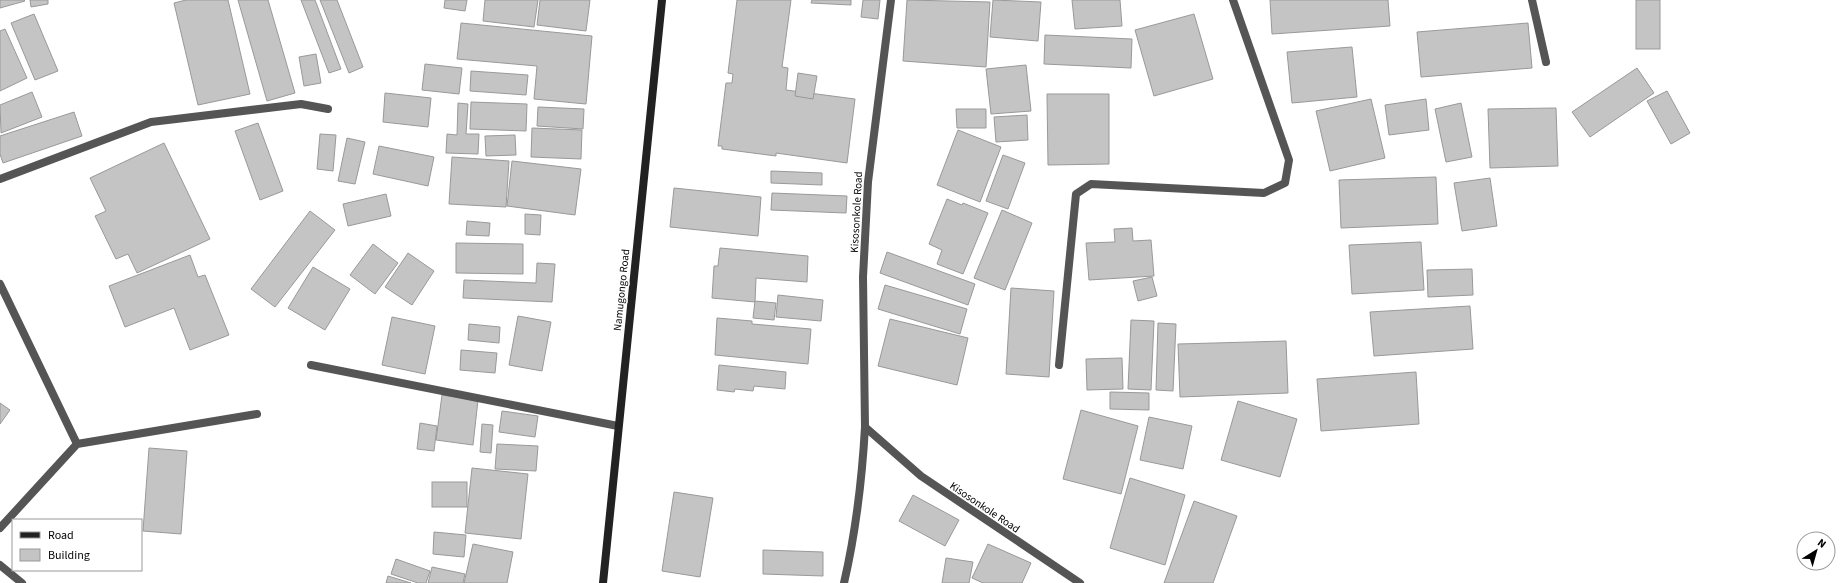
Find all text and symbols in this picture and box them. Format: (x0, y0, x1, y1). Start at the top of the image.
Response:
street label: Kisosonkole Road (847, 171, 866, 253)
street label: Namugongo Road (610, 248, 633, 332)
street label: Kisosonkole Road (947, 478, 1023, 536)
legend (12, 519, 142, 571)
text: Road (48, 527, 74, 544)
north arrow (1796, 531, 1836, 571)
text: N (1814, 535, 1829, 552)
text: Building (48, 547, 90, 564)

